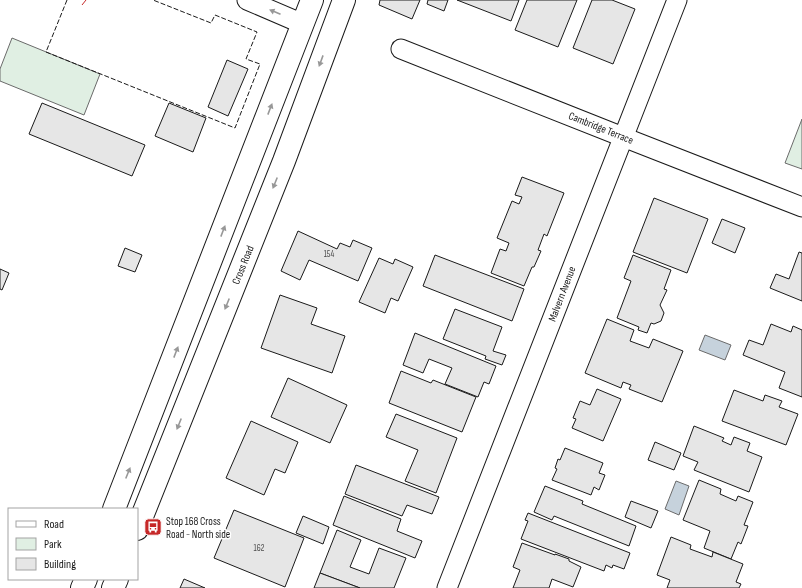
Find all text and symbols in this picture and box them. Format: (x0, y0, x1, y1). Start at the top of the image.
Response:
one-way arrow (269, 9, 280, 15)
one-way arrow (318, 56, 324, 68)
one-way arrow (268, 103, 274, 115)
street label: Cambridge Terrace (567, 109, 635, 147)
one-way arrow (272, 177, 278, 189)
one-way arrow (220, 225, 226, 236)
street label: Cross Road (229, 243, 257, 286)
house number: 154 (324, 249, 335, 260)
street label: Malvern Avenue (546, 265, 578, 323)
one-way arrow (224, 298, 230, 310)
one-way arrow (173, 345, 179, 357)
one-way arrow (175, 419, 181, 431)
one-way arrow (126, 466, 132, 478)
legend (8, 508, 138, 580)
place label: Stop 168 Cross Road - North side (166, 515, 230, 541)
text: Road (44, 517, 64, 532)
bus stop icon: Stop 168 Cross Road - North side (143, 517, 163, 537)
text: Park (44, 537, 62, 552)
house number: 162 (254, 543, 265, 554)
text: Building (44, 557, 76, 572)

